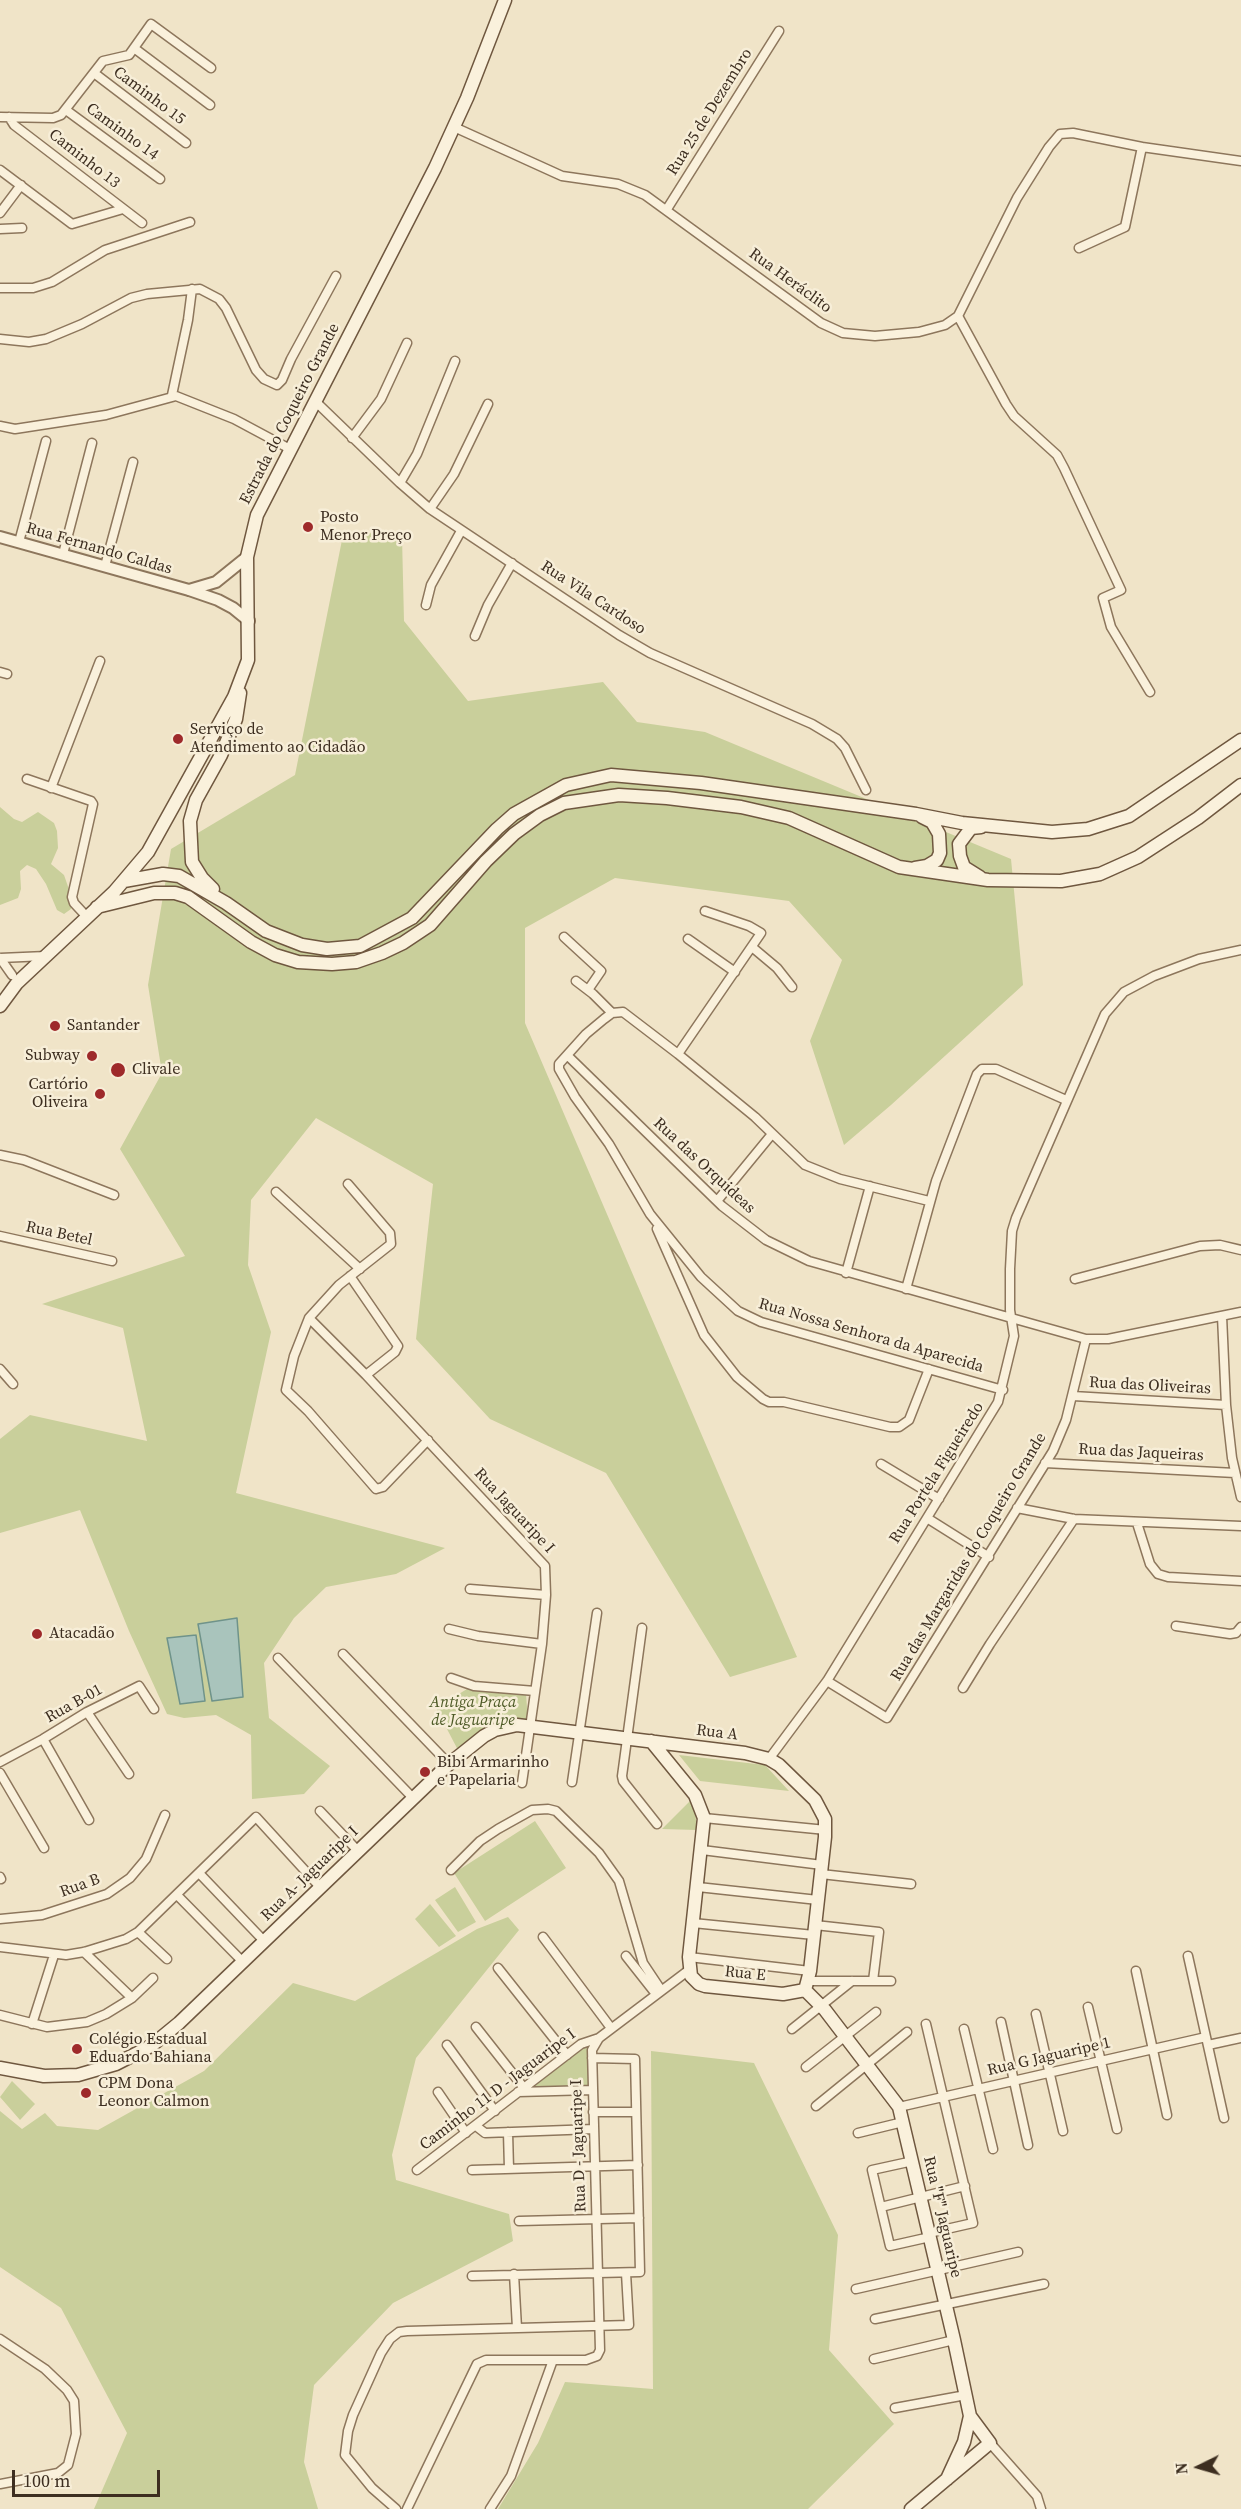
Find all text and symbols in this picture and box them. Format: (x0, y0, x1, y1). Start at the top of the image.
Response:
street label: Rua 25 de Dezembro (663, 45, 757, 179)
street label: Caminho 15 (109, 63, 189, 129)
street label: Caminho 14 (82, 99, 162, 165)
street label: Caminho 13 (45, 125, 123, 193)
street label: Rua Heráclito (745, 244, 835, 318)
street label: Estrada do Coqueiro Grande (236, 320, 344, 508)
place label: Posto Menor Preço (320, 508, 412, 546)
street label: Rua Fernando Caldas (24, 519, 174, 579)
marker: Posto Menor Preço (301, 520, 315, 534)
street label: Rua Vila Cardoso (537, 557, 649, 639)
place label: Serviço de Atendimento ao Cidadão (190, 720, 366, 758)
marker: Serviço de Atendimento ao Cidadão (171, 732, 185, 746)
place label: Santander (67, 1016, 140, 1036)
marker: Santander (48, 1019, 62, 1033)
place label: Subway (25, 1046, 80, 1066)
marker: Subway (85, 1049, 99, 1063)
place label: Clivale (132, 1060, 180, 1080)
marker: Clivale (109, 1061, 127, 1079)
place label: Cartório Oliveira (28, 1075, 88, 1113)
marker: Cartório Oliveira (93, 1087, 107, 1101)
street label: Rua das Orquideas (649, 1114, 759, 1218)
street label: Rua Betel (24, 1218, 94, 1250)
street label: Rua Nossa Senhora da Aparecida (756, 1295, 986, 1377)
street label: Rua das Oliveiras (1089, 1373, 1211, 1399)
street label: Rua Portela Figueiredo (886, 1399, 988, 1547)
street label: Rua das Margaridas do Coqueiro Grande (887, 1429, 1051, 1685)
street label: Rua das Jaqueiras (1078, 1440, 1204, 1466)
street label: Rua Jaguaripe I (470, 1465, 558, 1557)
place label: Atacadão (49, 1624, 114, 1644)
marker: Atacadão (30, 1627, 44, 1641)
street label: Rua B-01 (42, 1680, 106, 1728)
park label: Antiga Praça de Jaguaripe (430, 1693, 516, 1731)
street label: Rua A (695, 1721, 739, 1745)
place label: Bibi Armarinho e Papelaria (437, 1753, 549, 1791)
marker: Bibi Armarinho e Papelaria (418, 1765, 432, 1779)
street label: Rua A- Jaguaripe I (257, 1823, 363, 1925)
street label: Rua B (57, 1870, 103, 1902)
street label: Rua E (724, 1962, 766, 1986)
street label: Caminho 11 D - Jaguaripe I (416, 2025, 580, 2155)
place label: Colégio Estadual Eduardo Bahiana (89, 2030, 212, 2068)
street label: Rua G Jaguaripe 1 (986, 2033, 1112, 2081)
marker: Colégio Estadual Eduardo Bahiana (70, 2042, 84, 2056)
place label: CPM Dona Leonor Calmon (98, 2074, 209, 2112)
street label: Rua D - Jaguaripe I (567, 2079, 591, 2213)
marker: CPM Dona Leonor Calmon (79, 2086, 93, 2100)
street label: Rua "F" Jaguaripe (919, 2154, 965, 2280)
north arrow (1169, 2437, 1229, 2497)
scale bar (15, 2458, 164, 2496)
text: N (1170, 2462, 1193, 2475)
text: 100 m (23, 2468, 70, 2493)

